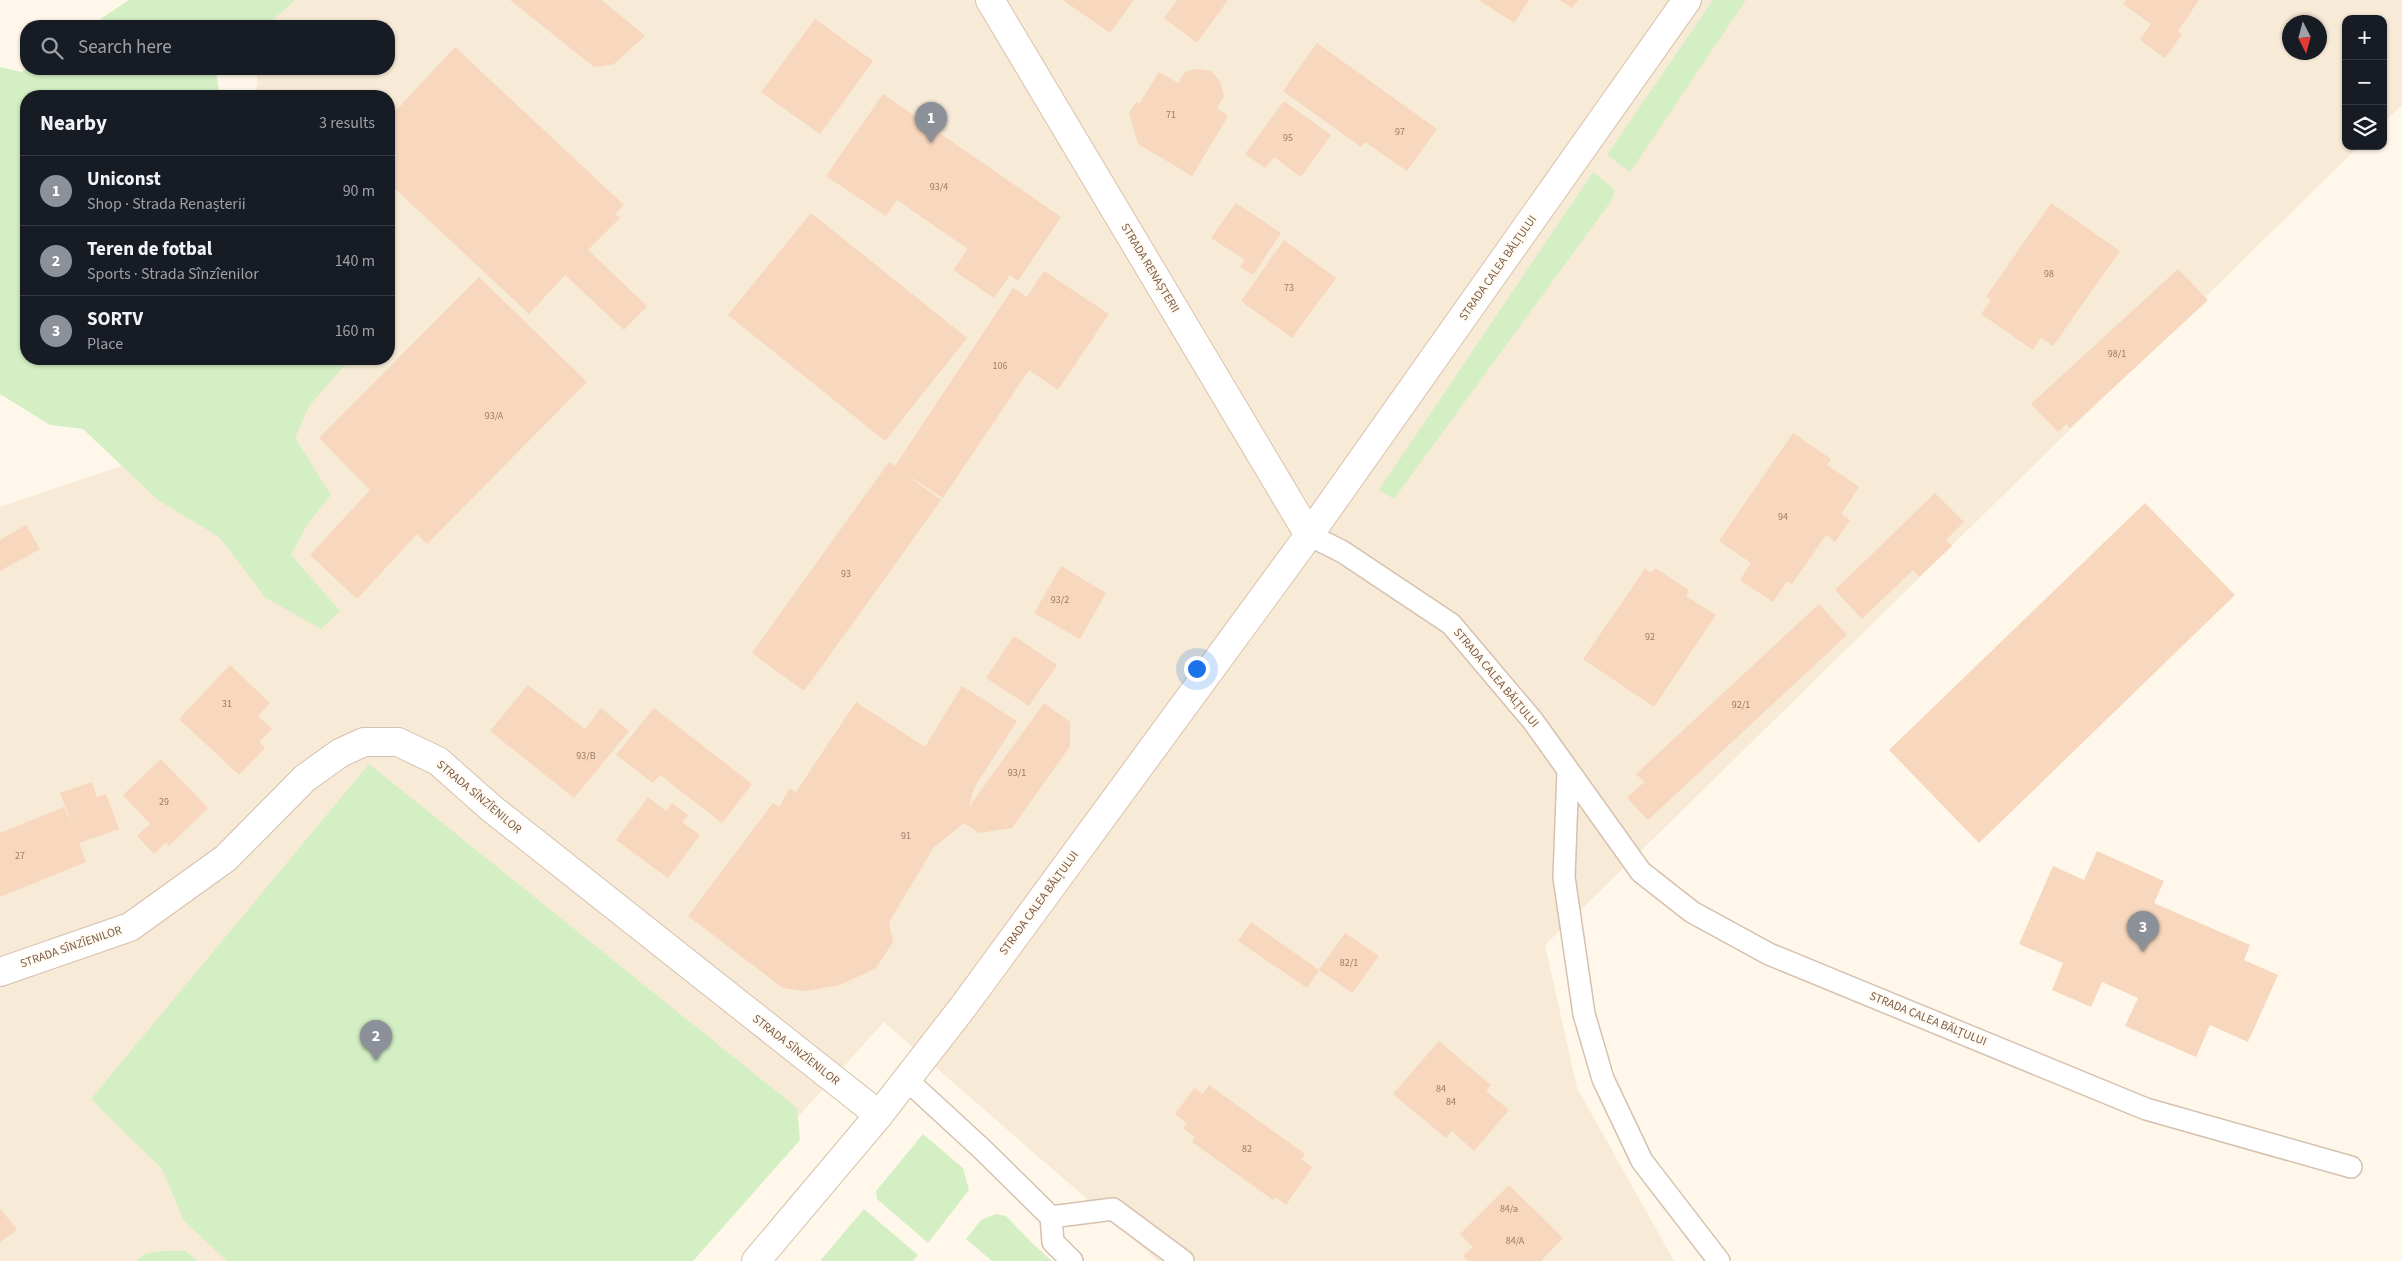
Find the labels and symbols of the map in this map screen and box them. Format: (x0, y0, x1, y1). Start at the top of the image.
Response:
north arrow (2282, 15, 2327, 60)
pin: 1 (915, 102, 947, 143)
house number: 71 (1166, 108, 1176, 122)
house number: 97 (1395, 125, 1405, 139)
house number: 95 (1283, 131, 1293, 145)
house number: 93/4 (930, 180, 948, 194)
street label: STRADA CALEA BĂLȚULUI (1455, 212, 1541, 324)
street label: STRADA RENAȘTERII (1117, 220, 1183, 316)
house number: 98 (2044, 267, 2054, 281)
house number: 73 (1284, 281, 1294, 295)
house number: 98/1 (2108, 347, 2126, 361)
house number: 106 (993, 359, 1007, 373)
house number: 93/A (485, 409, 504, 423)
house number: 94 (1778, 510, 1788, 524)
house number: 93 (841, 567, 851, 581)
house number: 93/2 (1051, 593, 1069, 607)
street label: STRADA CALEA BĂLȚULUI (1449, 625, 1543, 731)
house number: 92 (1645, 630, 1655, 644)
your location (1184, 656, 1210, 682)
house number: 31 (222, 697, 232, 711)
house number: 92/1 (1732, 698, 1750, 712)
house number: 93/B (576, 749, 596, 763)
street label: STRADA SÎNZÎENILOR (433, 756, 525, 838)
house number: 93/1 (1008, 766, 1026, 780)
house number: 29 (159, 795, 169, 809)
house number: 91 (901, 829, 911, 843)
street label: STRADA CALEA BĂLȚULUI (995, 847, 1083, 959)
house number: 27 (15, 849, 25, 863)
pin: 3 (2127, 911, 2159, 952)
street label: STRADA SÎNZÎENILOR (18, 922, 124, 972)
house number: 82/1 (1340, 956, 1358, 970)
street label: STRADA CALEA BĂLȚULUI (1867, 988, 1989, 1050)
street label: STRADA SÎNZÎENILOR (749, 1010, 843, 1090)
pin: 2 (360, 1020, 392, 1061)
house number: 84 (1436, 1082, 1446, 1096)
house number: 84 (1446, 1095, 1456, 1109)
house number: 82 (1242, 1142, 1252, 1156)
house number: 84/a (1500, 1202, 1518, 1216)
house number: 84/A (1506, 1234, 1525, 1248)

